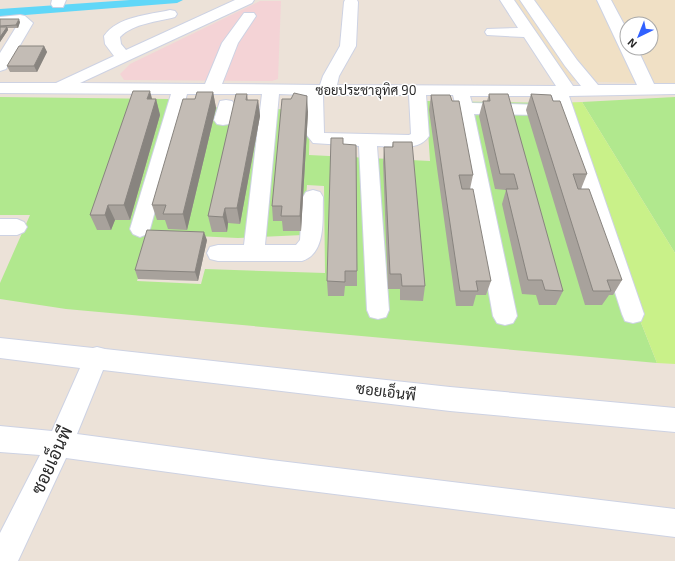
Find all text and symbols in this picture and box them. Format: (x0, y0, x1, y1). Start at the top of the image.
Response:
north arrow (619, 16, 659, 56)
text: N (624, 36, 639, 51)
street label: ซอยประชาอุทิศ 90 (315, 82, 417, 100)
street label: ซอยเอ็นพี (355, 377, 417, 404)
street label: ซอยเอ็นพี (24, 422, 76, 498)

